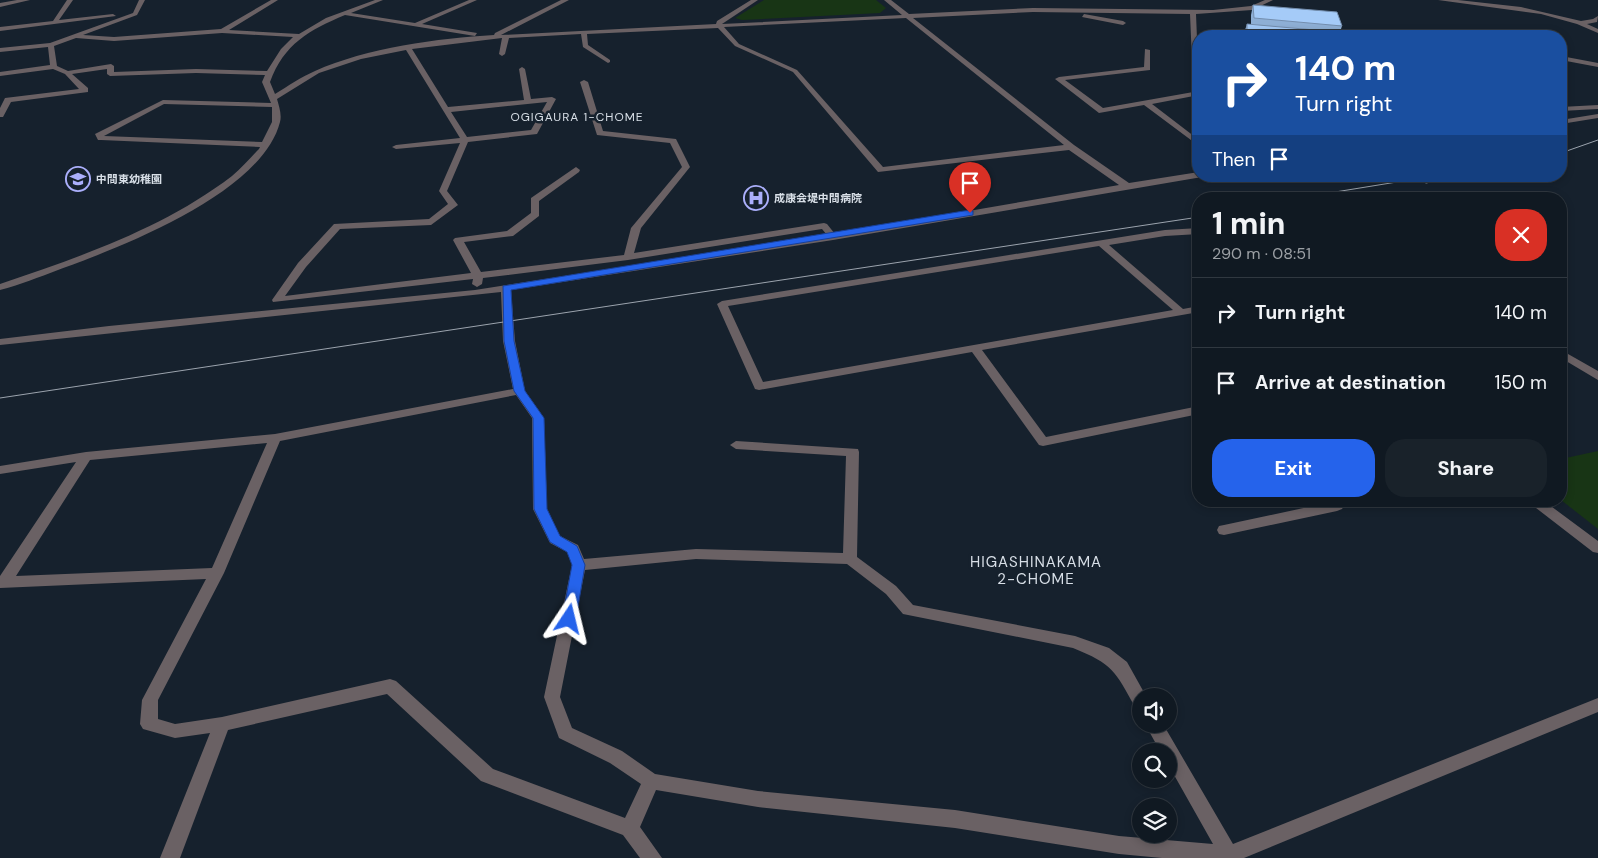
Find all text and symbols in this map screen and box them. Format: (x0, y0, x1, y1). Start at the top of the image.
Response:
text: 140 m (1295, 45, 1396, 91)
icon: right (1212, 50, 1277, 115)
text: Turn right (1295, 89, 1392, 118)
district label: OGIGAURA 1-CHOME (510, 109, 644, 125)
icon: arrive (1265, 145, 1293, 173)
text: Then (1212, 147, 1255, 172)
pin (949, 162, 991, 213)
school or university icon: 中間東幼稚園 (65, 166, 91, 192)
icon: arrive (956, 169, 984, 197)
place label: 中間東幼稚園 (96, 172, 162, 186)
hospital icon: 成康会堤中間病院 (743, 185, 769, 211)
place label: 成康会堤中間病院 (774, 191, 862, 205)
text: 1 min (1212, 204, 1285, 243)
button: close (1495, 209, 1547, 261)
text: 290 m · 08:51 (1212, 243, 1311, 264)
icon: right (1212, 299, 1240, 327)
text: Turn right (1255, 300, 1345, 325)
text: 140 m (1495, 300, 1547, 325)
icon: arrive (1212, 369, 1240, 397)
text: Arrive at destination (1255, 370, 1446, 395)
text: 150 m (1495, 370, 1547, 395)
button: Exit (1212, 439, 1375, 497)
button: Share (1385, 439, 1547, 497)
district label: HIGASHINAKAMA 2-CHOME (970, 552, 1102, 589)
position arrow (542, 592, 594, 644)
map controls (1132, 688, 1177, 843)
button: sound (1132, 688, 1177, 733)
button: search (1132, 743, 1177, 788)
button: layers (1132, 798, 1177, 843)

